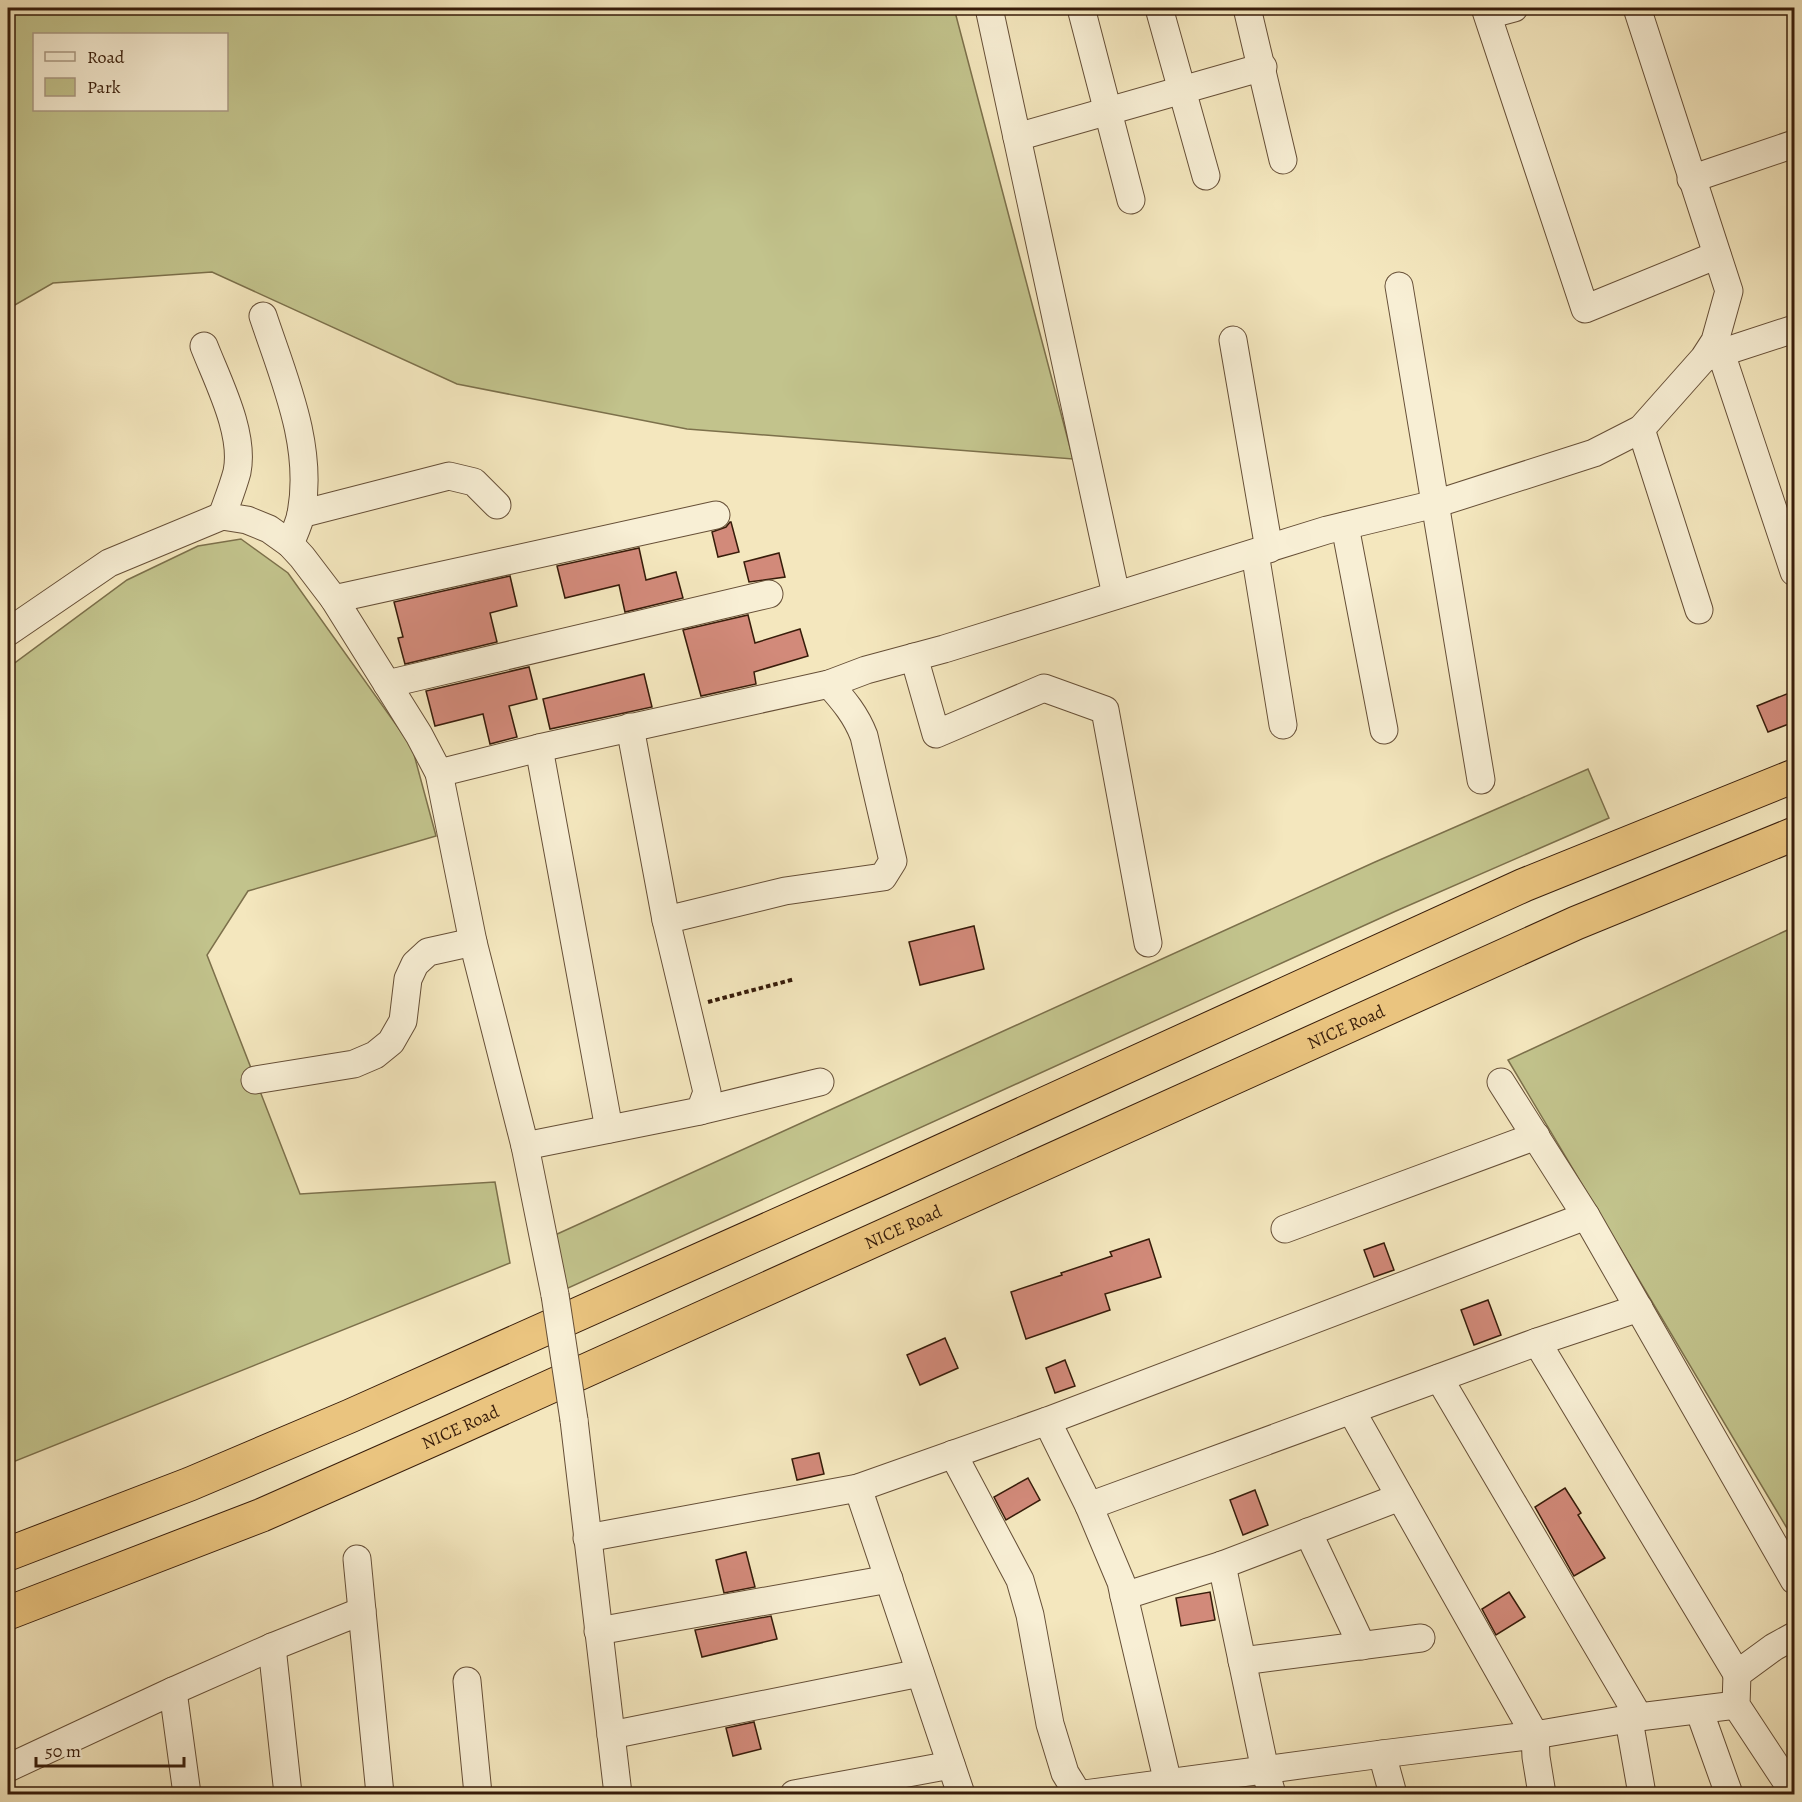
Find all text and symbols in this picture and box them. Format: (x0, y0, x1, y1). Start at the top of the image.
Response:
legend (33, 33, 228, 111)
text: Road (87, 45, 125, 69)
text: Park (87, 75, 121, 99)
street label: NICE Road (1303, 999, 1389, 1055)
street label: NICE Road (861, 1199, 946, 1255)
street label: NICE Road (418, 1399, 503, 1455)
scale bar (36, 1730, 184, 1768)
text: 50 m (45, 1739, 81, 1763)

